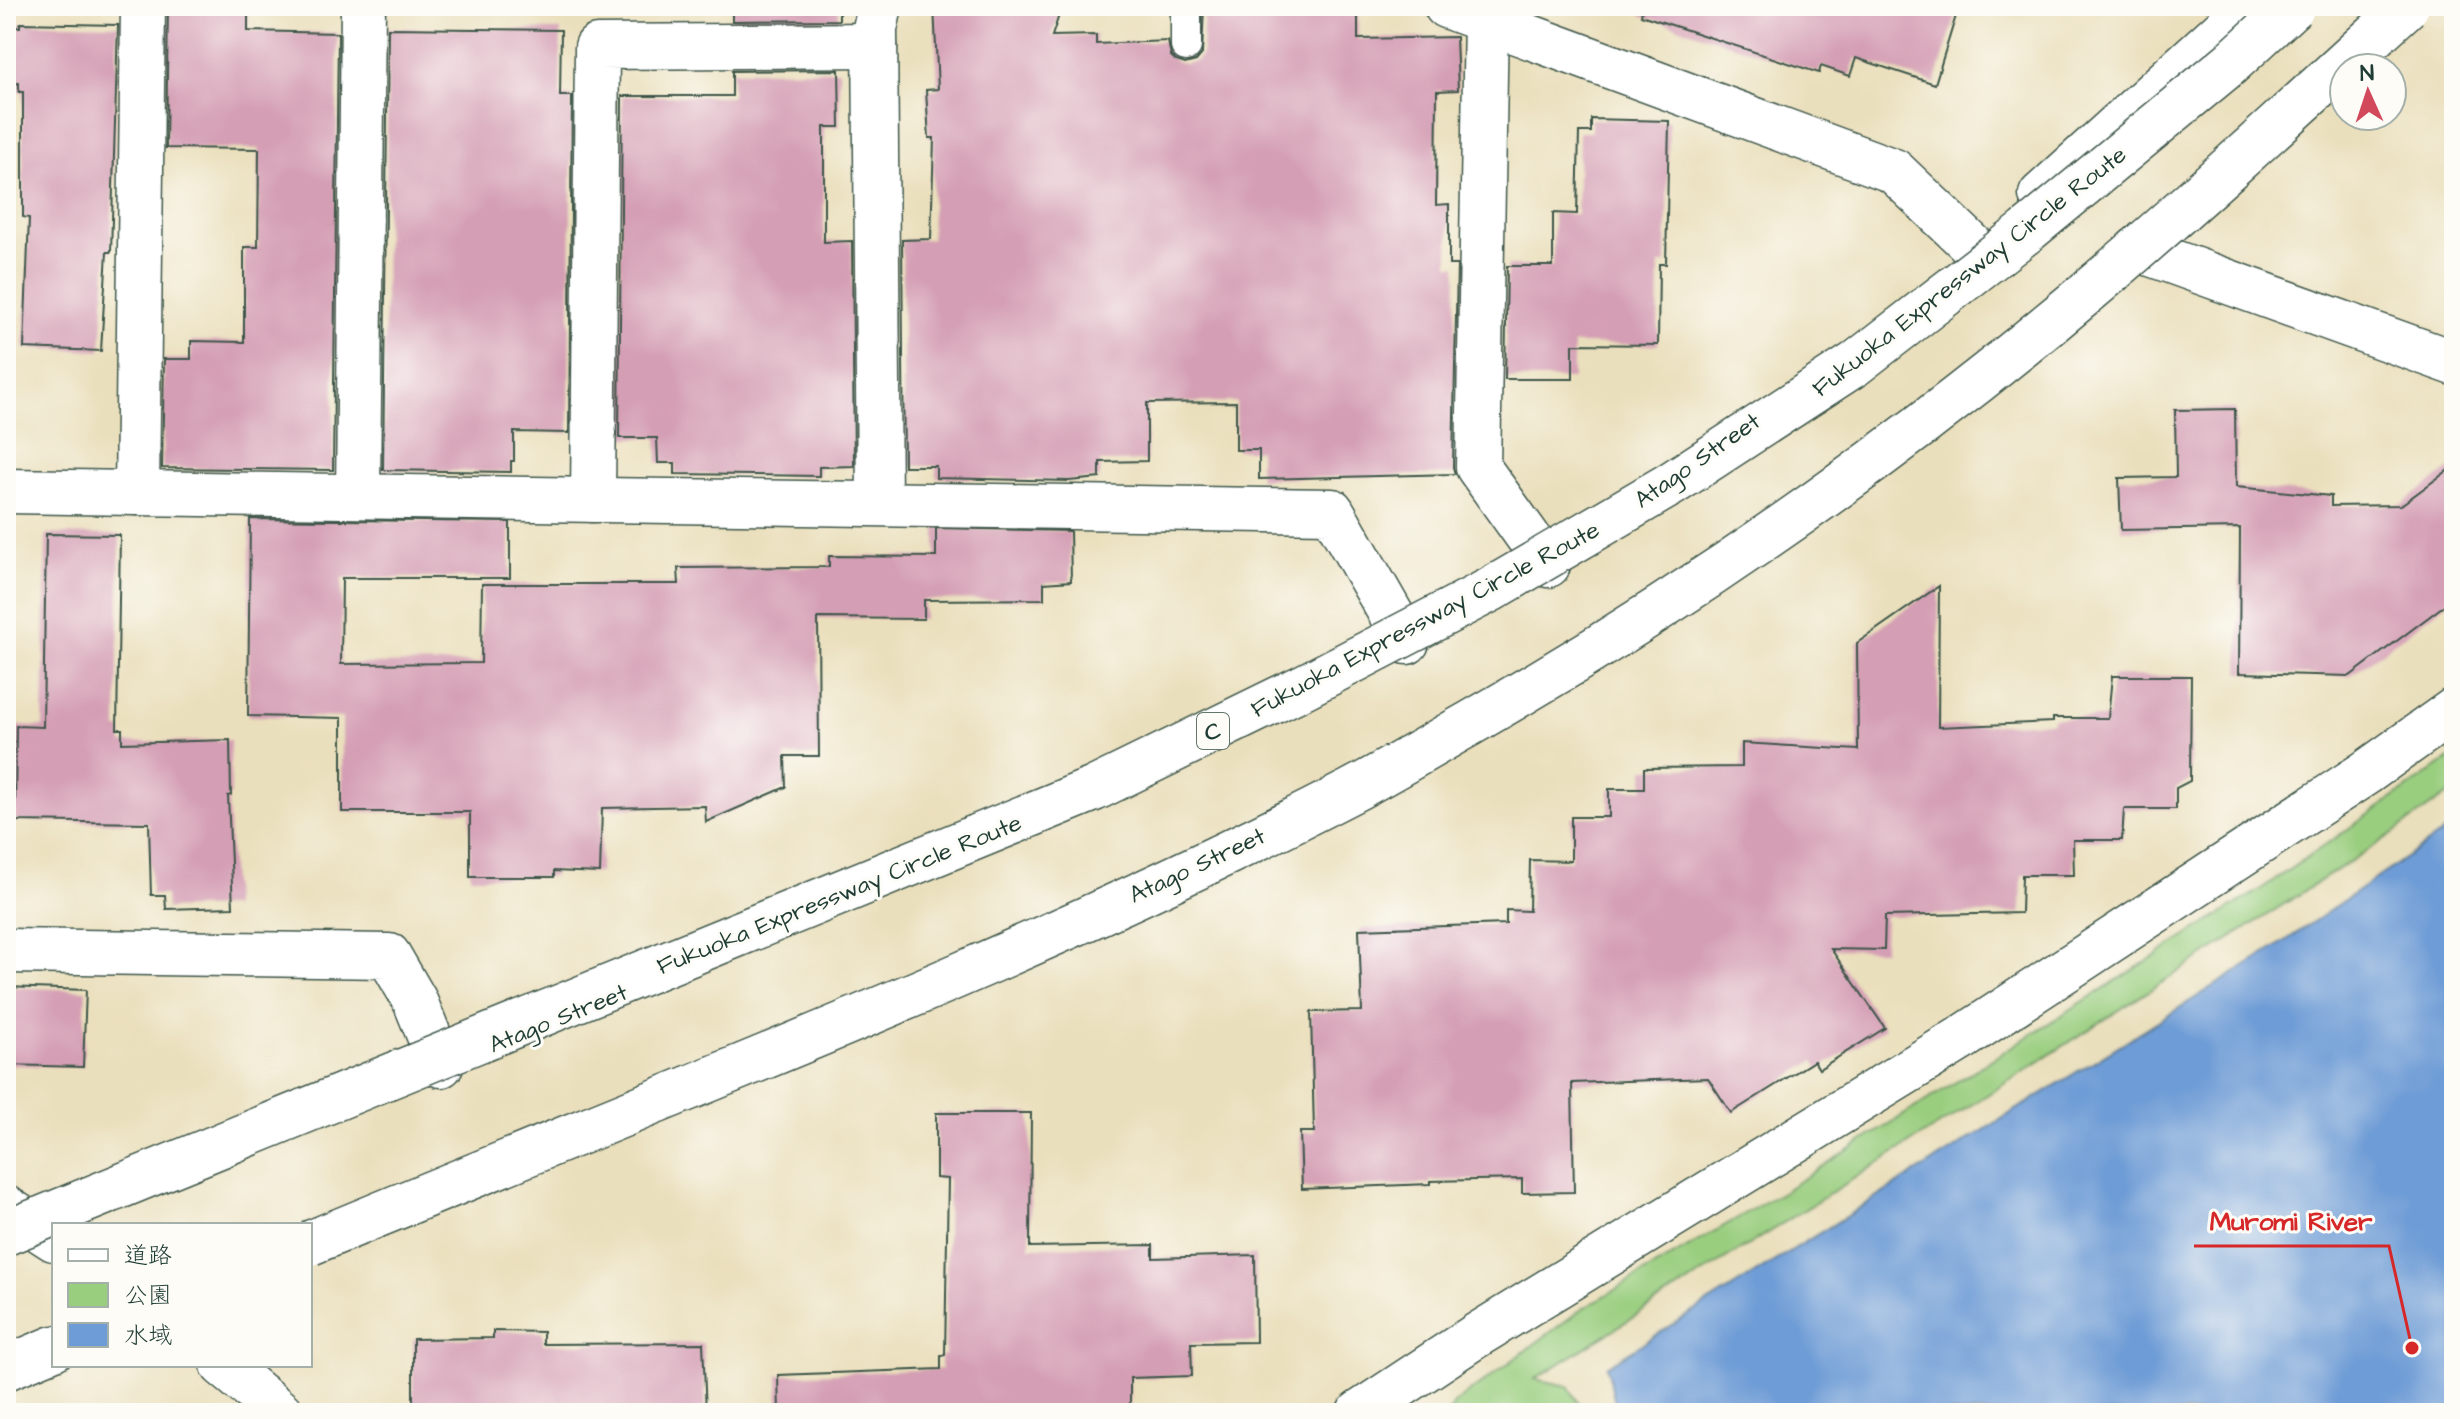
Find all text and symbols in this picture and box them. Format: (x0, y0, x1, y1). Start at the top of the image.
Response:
north arrow (2328, 52, 2408, 132)
text: N (2359, 58, 2375, 89)
street label: Fukuoka Expressway Circle Route (1805, 138, 2134, 406)
street label: Atago Street (1628, 405, 1768, 518)
street label: Fukuoka Expressway Circle Route (1245, 513, 1606, 727)
road number: C (1197, 713, 1229, 749)
street label: Fukuoka Expressway Circle Route (652, 806, 1027, 985)
street label: Atago Street (1124, 819, 1272, 913)
street label: Atago Street (484, 976, 633, 1063)
callout: Muromi River (2194, 1196, 2389, 1246)
text: Muromi River (2210, 1204, 2373, 1240)
legend (52, 1223, 312, 1367)
text: 道路 (124, 1239, 172, 1273)
text: 公園 (124, 1279, 172, 1313)
text: 水域 (124, 1319, 172, 1353)

